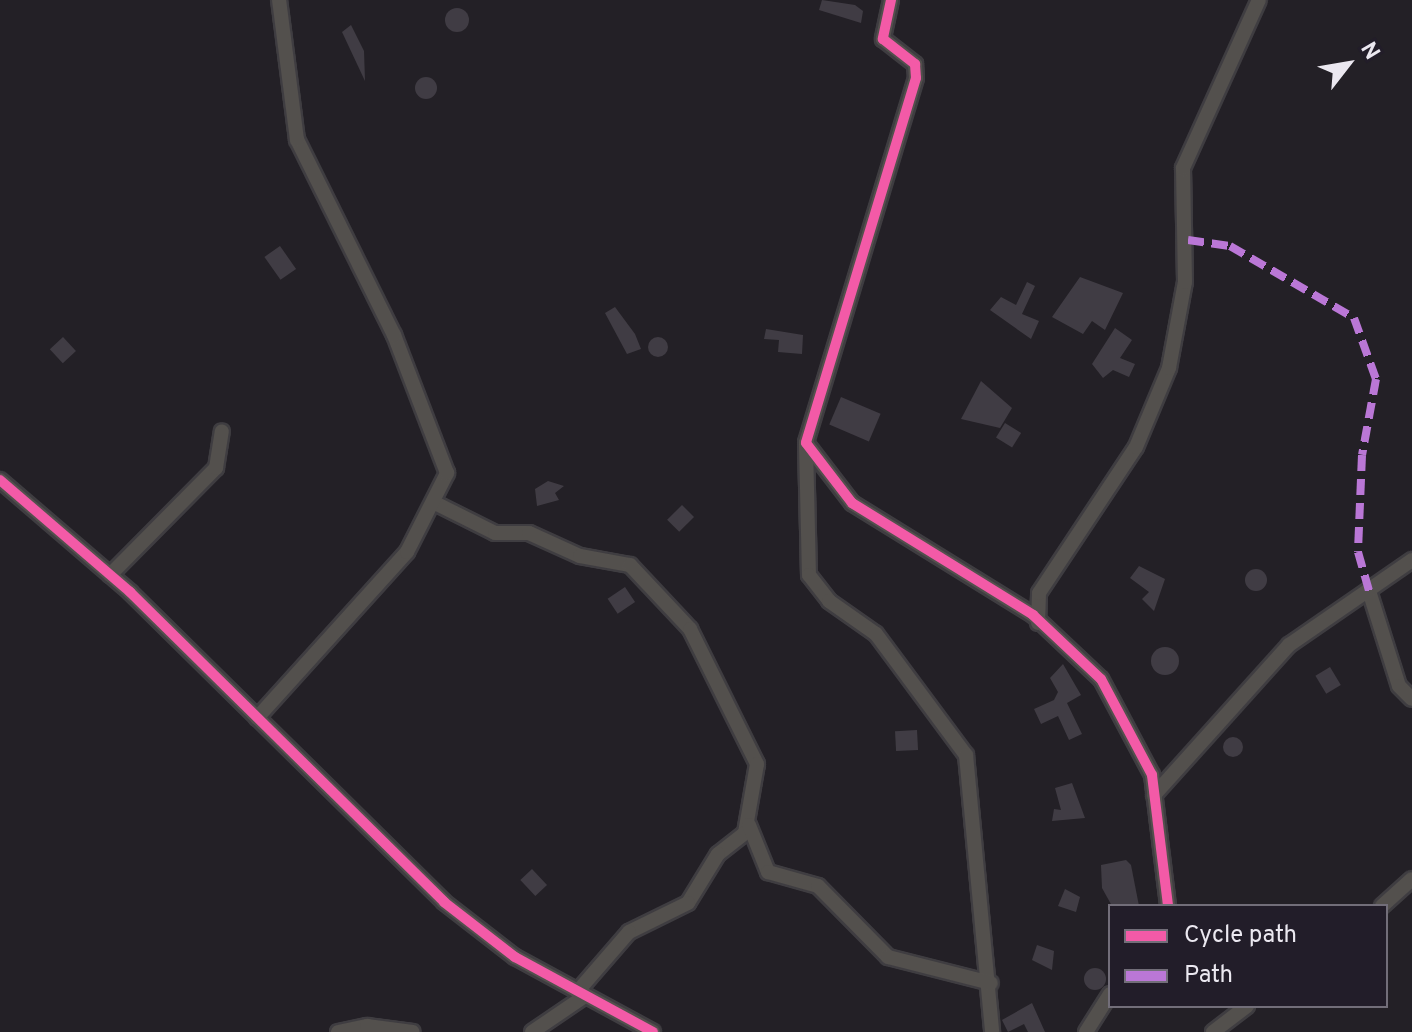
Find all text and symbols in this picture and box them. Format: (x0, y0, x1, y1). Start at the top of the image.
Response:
north arrow (1308, 24, 1388, 104)
text: N (1353, 38, 1385, 65)
legend (1108, 904, 1388, 1008)
text: Cycle path (1184, 921, 1297, 951)
text: Path (1184, 961, 1233, 991)

